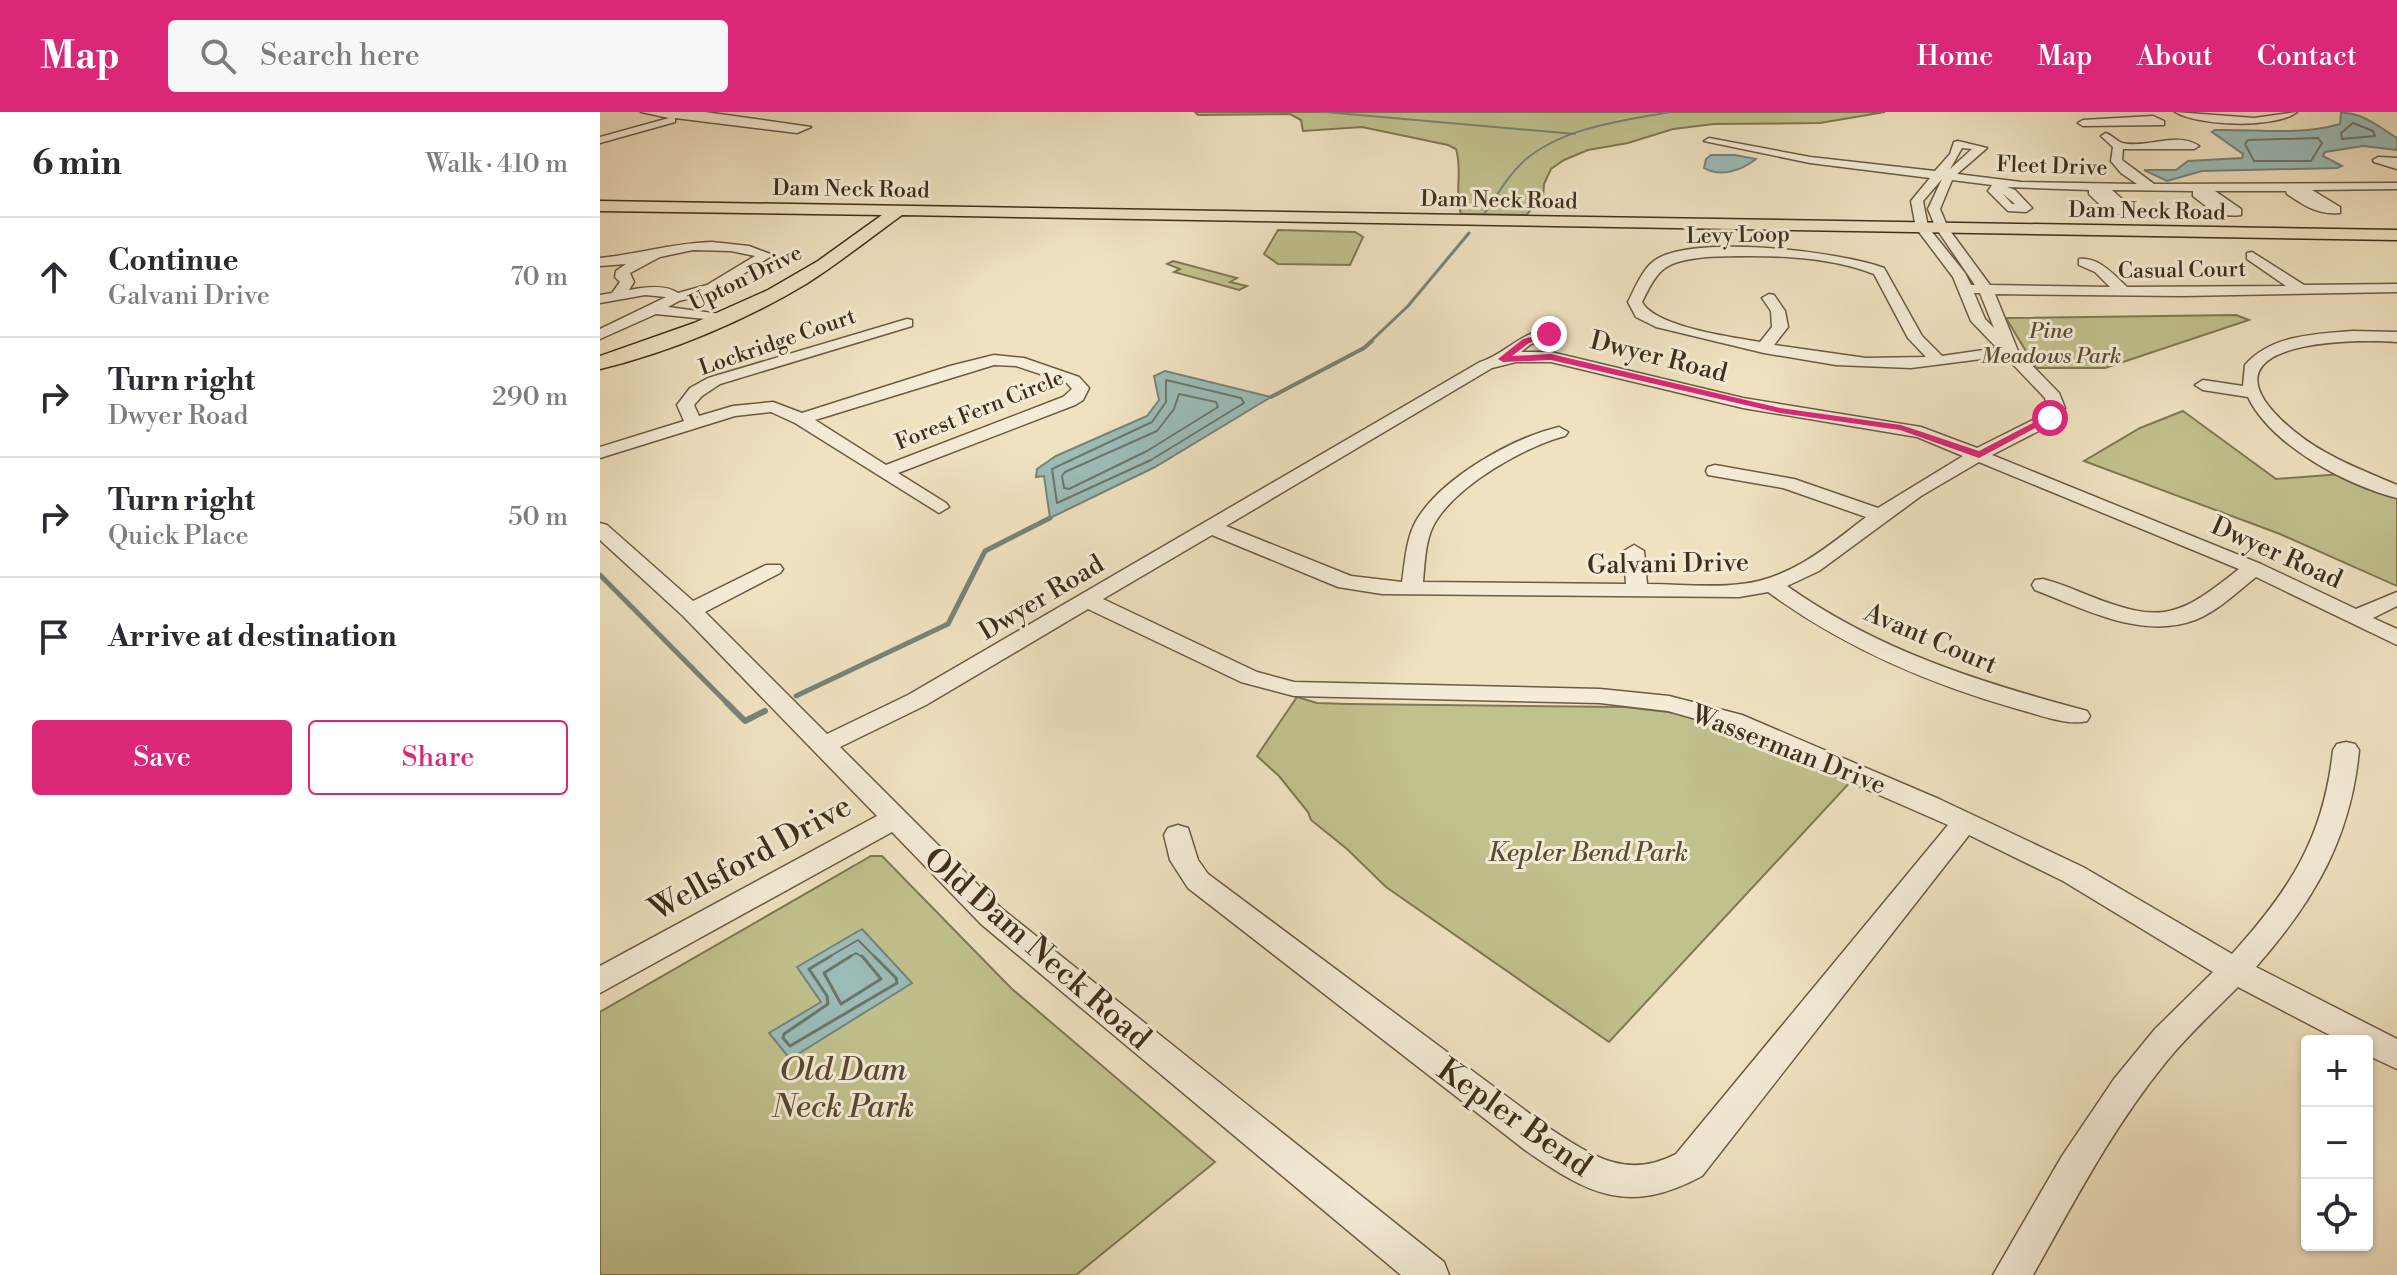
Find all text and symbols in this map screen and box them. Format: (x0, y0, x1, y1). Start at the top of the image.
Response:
search box (168, 20, 728, 92)
text: Map (40, 33, 120, 80)
icon: search (196, 34, 240, 78)
text: Search here (260, 37, 420, 75)
text: Home (1917, 39, 1993, 74)
text: Map (2037, 39, 2092, 74)
text: About (2136, 39, 2213, 74)
text: Contact (2257, 39, 2357, 74)
text: 6 min (32, 143, 122, 185)
text: Walk · 410 m (425, 148, 568, 180)
street label: Fleet Drive (1996, 151, 2108, 182)
street label: Dam Neck Road (772, 175, 930, 204)
street label: Dam Neck Road (1420, 186, 1578, 215)
street label: Dam Neck Road (2068, 197, 2226, 226)
street label: Levy Loop (1686, 221, 1790, 250)
street label: Upton Drive (685, 239, 806, 317)
text: Continue (108, 242, 239, 280)
icon: ahead (32, 255, 76, 299)
street label: Casual Court (2118, 256, 2247, 285)
text: 70 m (510, 261, 568, 293)
text: Galvani Drive (108, 280, 270, 312)
street label: Lockridge Court (696, 303, 860, 382)
route end (1531, 316, 1567, 352)
park label: Pine Meadows Park (1981, 318, 2121, 370)
street label: Dwyer Road (1587, 324, 1731, 390)
text: Turn right (108, 362, 255, 400)
street label: Forest Fern Circle (891, 364, 1068, 457)
icon: right (32, 375, 76, 419)
text: 290 m (492, 381, 568, 413)
text: Dwyer Road (108, 400, 248, 432)
route start (2032, 400, 2068, 436)
text: Turn right (108, 482, 255, 520)
icon: right (32, 495, 76, 539)
text: 50 m (508, 501, 568, 533)
street label: Dwyer Road (2206, 510, 2347, 596)
text: Quick Place (108, 520, 249, 552)
street label: Galvani Drive (1587, 547, 1749, 581)
street label: Dwyer Road (973, 548, 1110, 648)
street label: Avant Court (1858, 596, 2002, 681)
icon: arrive (32, 615, 76, 659)
text: Arrive at destination (108, 618, 397, 656)
street label: Wasserman Drive (1686, 698, 1890, 802)
button: Save (32, 720, 292, 795)
button: Share (308, 720, 568, 795)
street label: Wellsford Drive (642, 786, 859, 930)
park label: Kepler Bend Park (1488, 837, 1688, 869)
street label: Old Dam Neck Road (915, 839, 1159, 1058)
map controls (2301, 1035, 2373, 1251)
button: + (2301, 1035, 2373, 1107)
park label: Old Dam Neck Park (771, 1050, 914, 1127)
street label: Kepler Bend (1429, 1050, 1600, 1186)
button: − (2301, 1107, 2373, 1179)
button: locate (2301, 1179, 2373, 1251)

